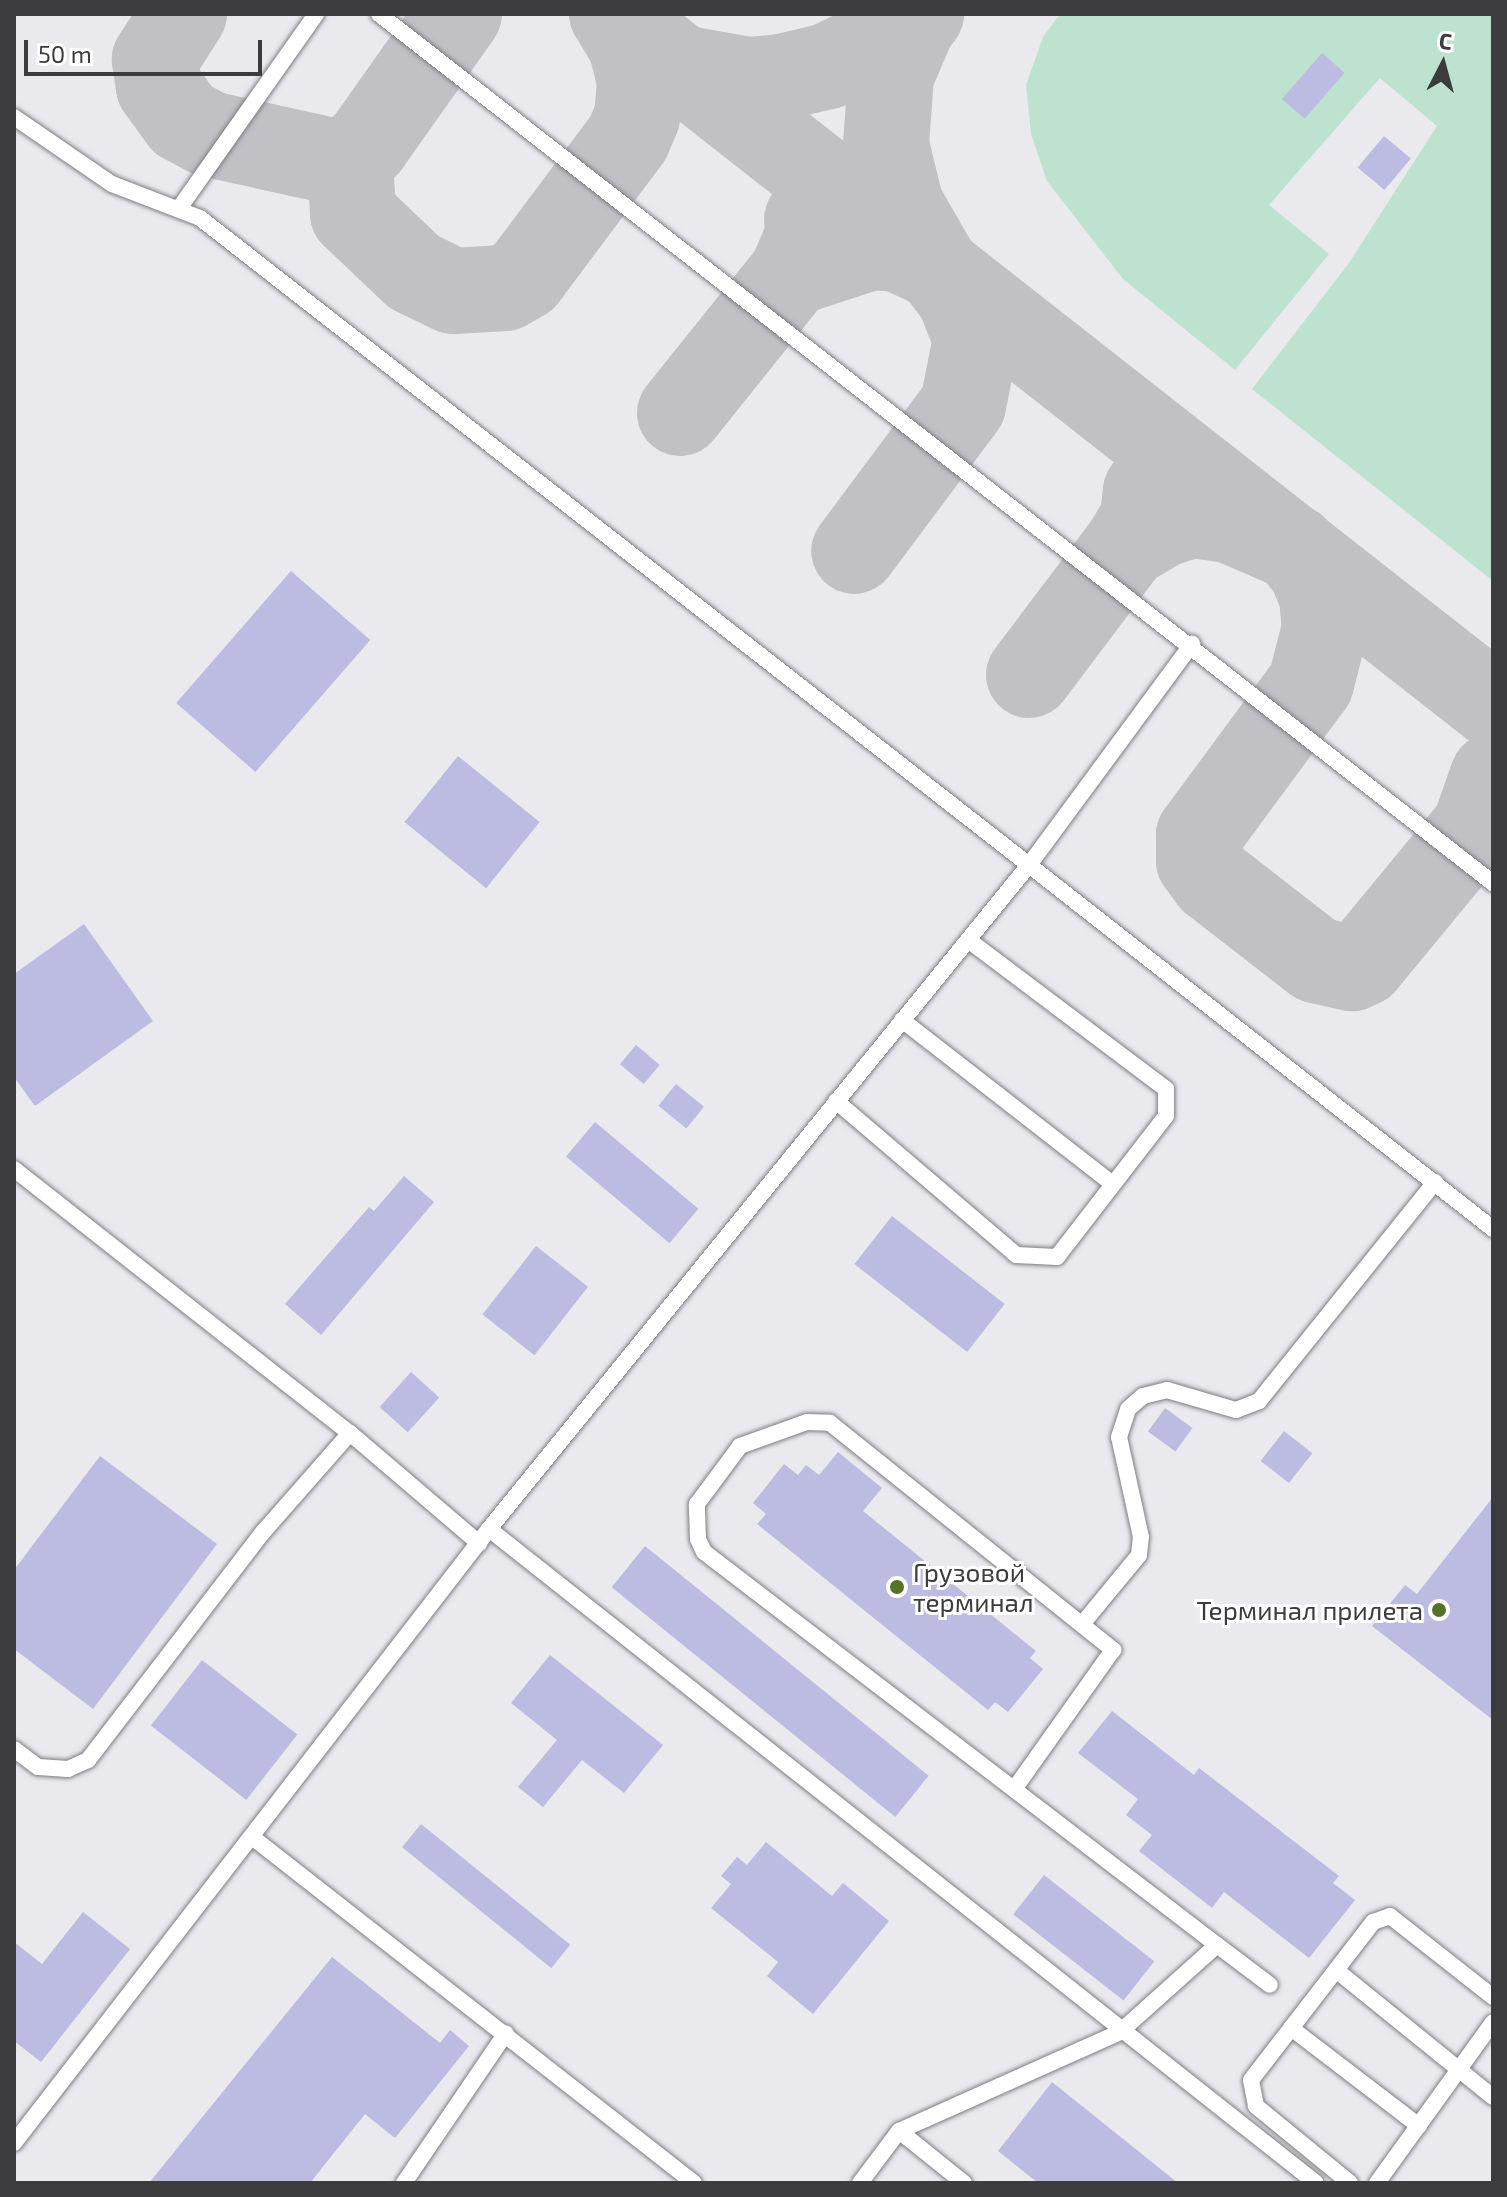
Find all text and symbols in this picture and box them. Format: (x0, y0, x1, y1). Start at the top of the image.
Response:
scale bar (28, 24, 266, 74)
north arrow (1403, 24, 1483, 104)
text: С (1438, 27, 1453, 54)
text: 50 m (38, 39, 92, 68)
place label: Грузовой терминал (913, 1556, 1034, 1618)
marker: Грузовой терминал (888, 1578, 906, 1596)
place label: Терминал прилета (1196, 1594, 1423, 1626)
marker: Терминал прилета (1430, 1601, 1448, 1619)

